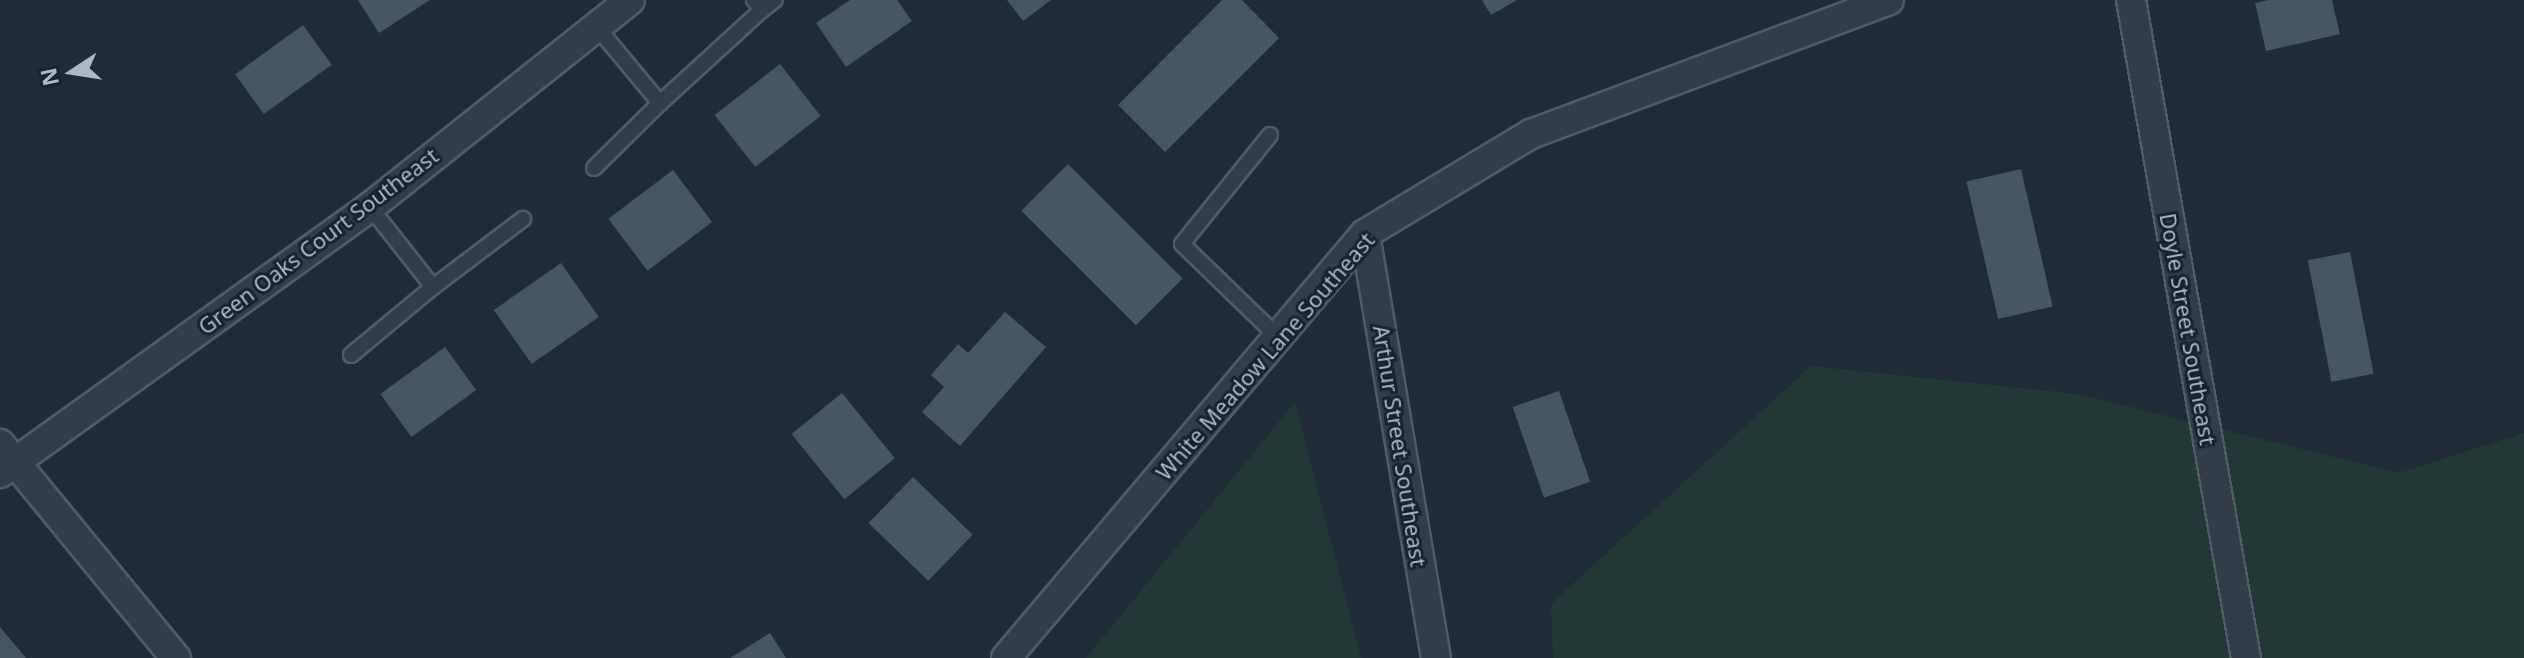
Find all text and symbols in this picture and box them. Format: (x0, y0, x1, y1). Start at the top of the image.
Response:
north arrow (32, 32, 112, 112)
text: N (32, 65, 65, 89)
street label: Green Oaks Court Southeast (193, 142, 443, 340)
street label: Doyle Street Southeast (2155, 211, 2221, 447)
street label: White Meadow Lane Southeast (1150, 227, 1380, 485)
street label: Arthur Street Southeast (1368, 323, 1432, 569)

